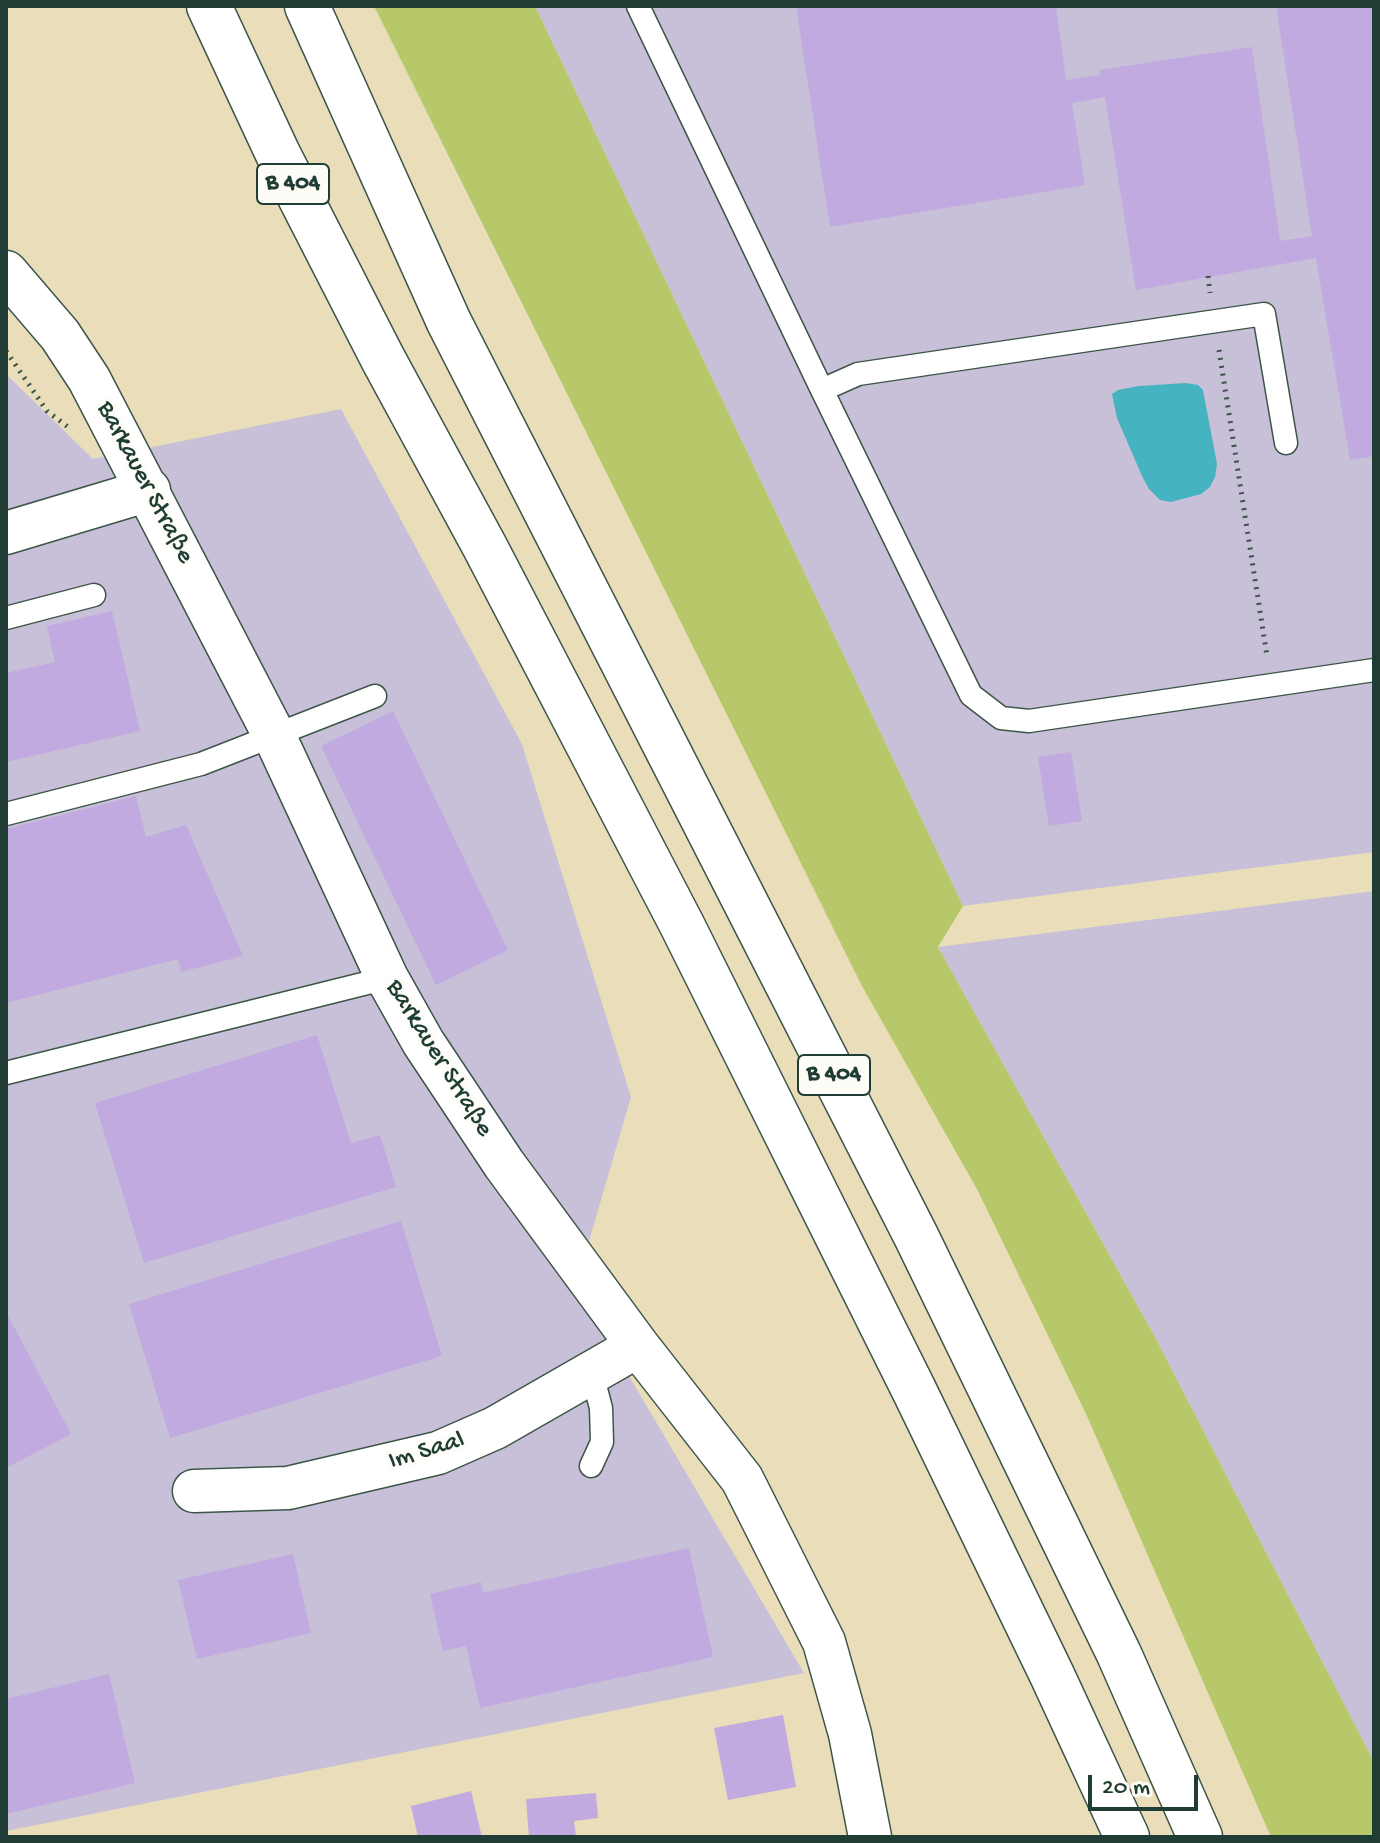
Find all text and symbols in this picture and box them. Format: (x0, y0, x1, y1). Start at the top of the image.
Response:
road number: B 404 (257, 164, 329, 204)
street label: Barkauer Straße (88, 396, 200, 570)
street label: Barkauer Straße (377, 975, 499, 1143)
road number: B 404 (798, 1055, 870, 1095)
street label: Im Saal (385, 1426, 469, 1478)
scale bar (1092, 1759, 1202, 1809)
text: 20 m (1102, 1774, 1150, 1803)

